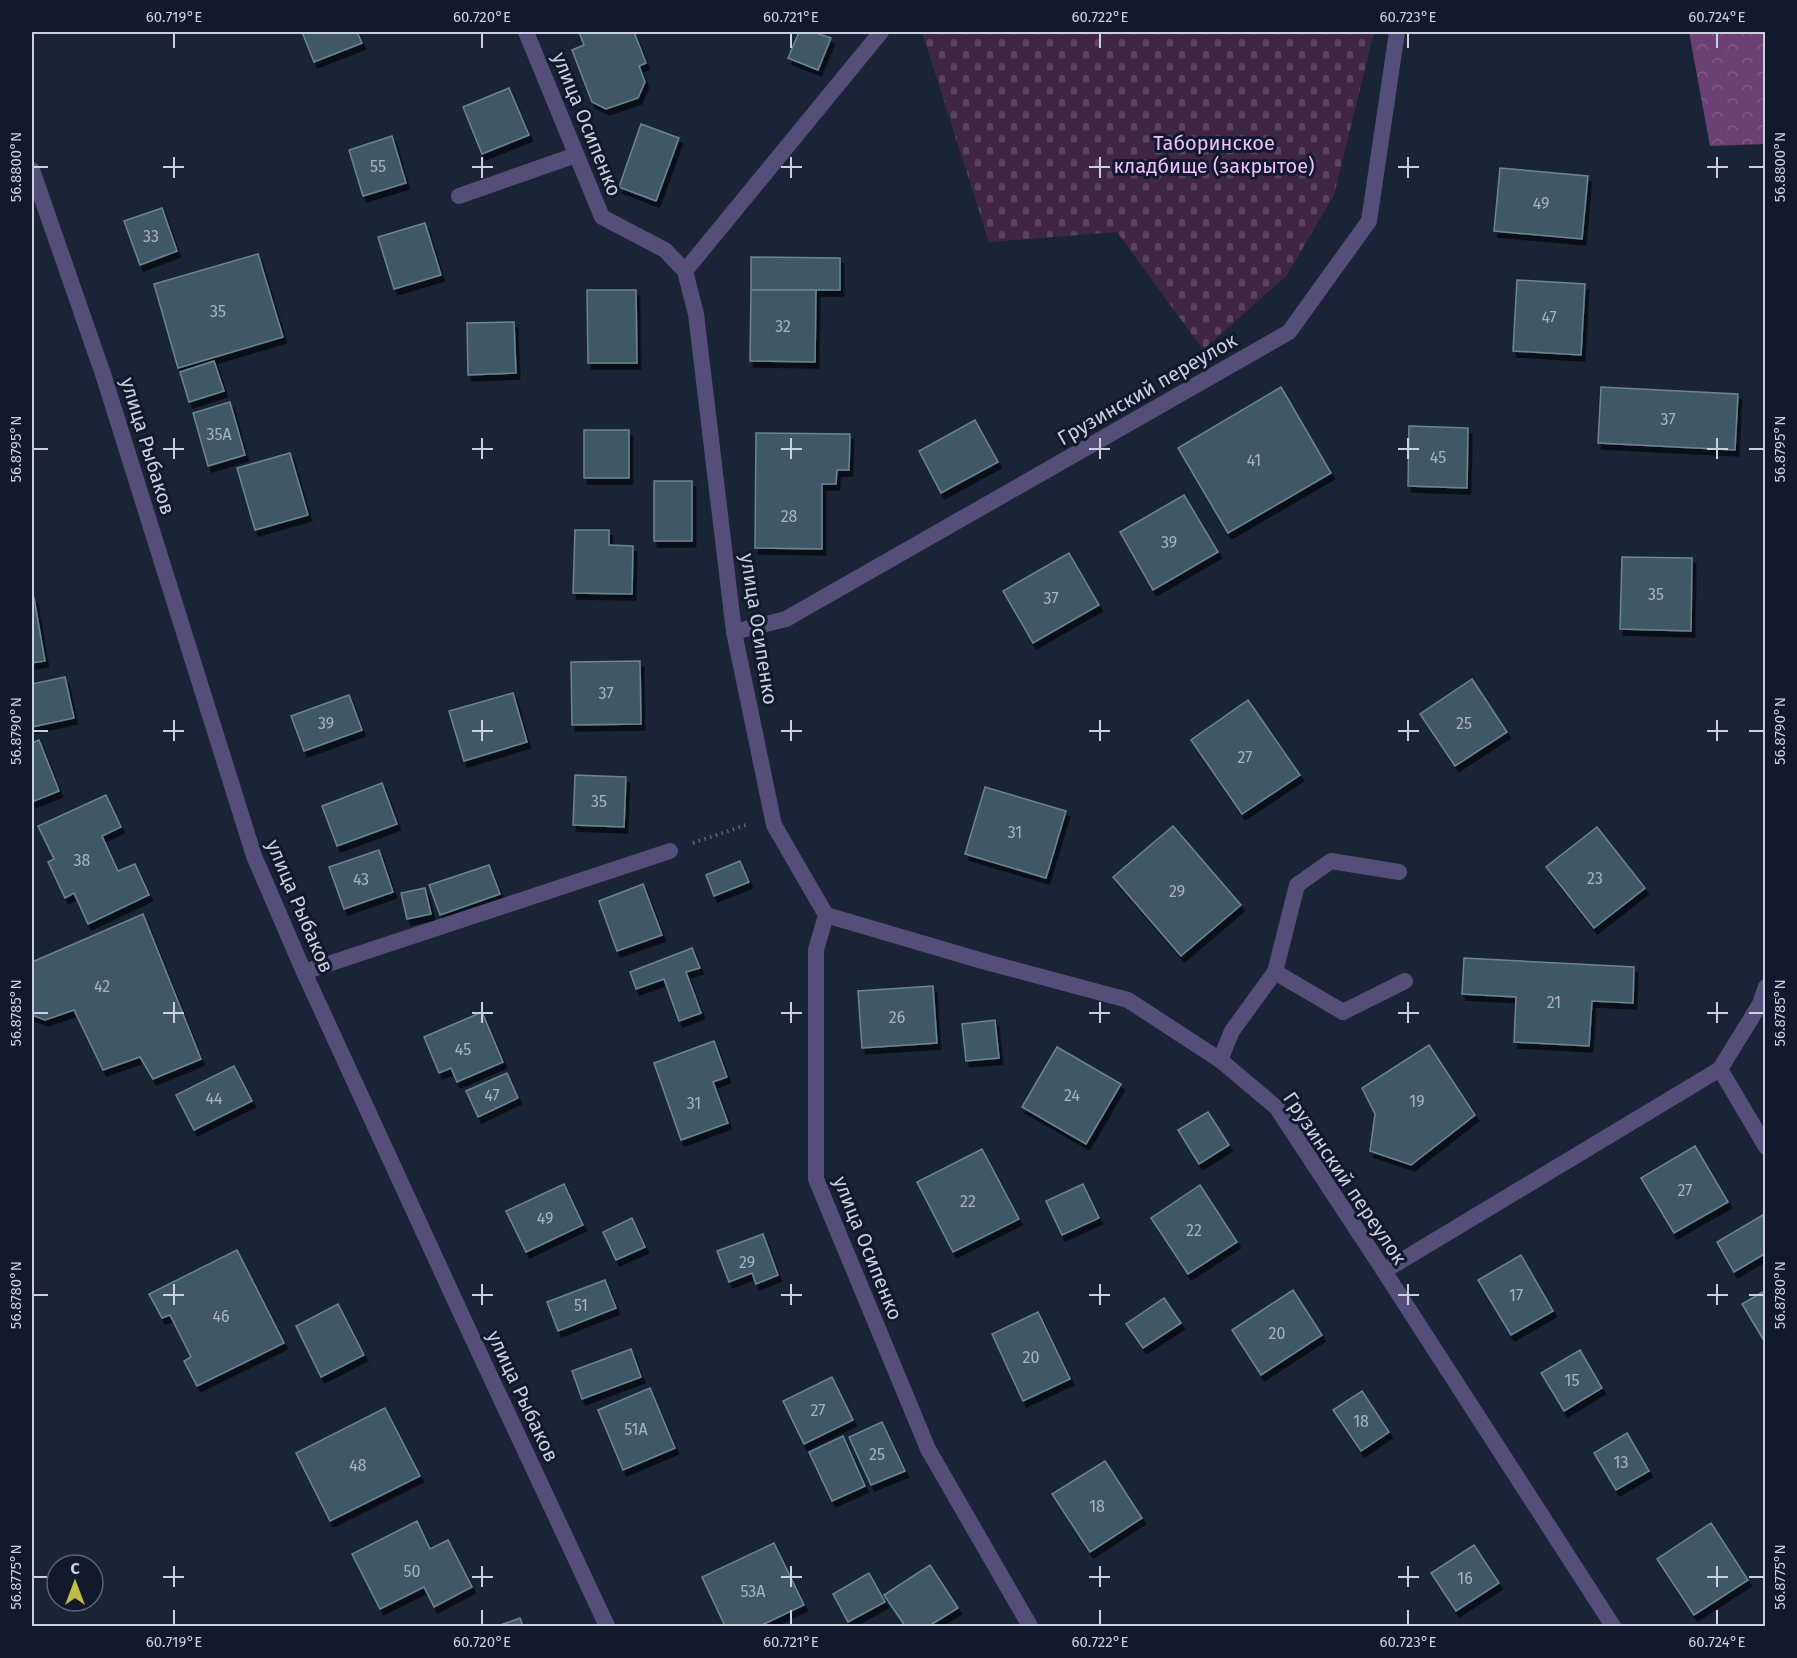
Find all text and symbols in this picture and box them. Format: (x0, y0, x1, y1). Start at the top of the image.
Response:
text: 60.719°E (146, 8, 202, 26)
text: 60.720°E (453, 8, 511, 26)
text: 60.721°E (763, 8, 819, 26)
text: 60.722°E (1071, 8, 1129, 26)
text: 60.723°E (1379, 8, 1437, 26)
text: 60.724°E (1688, 8, 1746, 26)
street label: улица Осипенко (547, 49, 627, 199)
park label: Таборинское кладбище (закрытое) (1113, 131, 1315, 178)
text: 56.8800°N (7, 132, 25, 202)
text: 56.8800°N (1771, 132, 1789, 202)
house number: 55 (370, 157, 386, 176)
house number: 49 (1533, 194, 1549, 213)
house number: 33 (143, 227, 159, 246)
house number: 35 (210, 302, 226, 321)
house number: 47 (1541, 308, 1557, 327)
house number: 32 (775, 317, 791, 336)
street label: Грузинский переулок (1053, 327, 1242, 450)
street label: улица Рыбаков (116, 374, 180, 518)
house number: 37 (1660, 410, 1676, 429)
text: 56.8795°N (7, 416, 25, 482)
text: 56.8795°N (1771, 416, 1789, 482)
house number: 35А (206, 425, 232, 444)
house number: 45 (1430, 448, 1446, 467)
house number: 41 (1247, 451, 1261, 470)
house number: 28 (781, 507, 798, 526)
house number: 39 (1161, 533, 1177, 552)
street label: улица Осипенко (735, 552, 783, 706)
house number: 35 (1648, 585, 1664, 604)
house number: 37 (1043, 589, 1059, 608)
house number: 37 (598, 684, 614, 703)
text: 56.8790°N (7, 697, 25, 765)
text: 56.8790°N (1771, 697, 1789, 765)
house number: 39 (318, 714, 334, 733)
house number: 25 (1456, 714, 1472, 733)
house number: 27 (1238, 748, 1252, 767)
house number: 35 (591, 792, 607, 811)
house number: 31 (1008, 823, 1022, 842)
street label: улица Рыбаков (261, 836, 339, 976)
house number: 38 (74, 851, 91, 870)
house number: 23 (1587, 869, 1603, 888)
house number: 43 (353, 870, 369, 889)
house number: 29 (1169, 882, 1185, 901)
house number: 42 (94, 977, 110, 996)
text: 56.8785°N (7, 979, 25, 1047)
text: 56.8785°N (1771, 979, 1789, 1047)
house number: 21 (1547, 993, 1561, 1012)
house number: 26 (889, 1008, 905, 1027)
house number: 45 (455, 1040, 471, 1059)
house number: 47 (484, 1086, 500, 1105)
house number: 24 (1064, 1086, 1080, 1105)
street label: Грузинский переулок (1278, 1087, 1412, 1269)
house number: 44 (205, 1089, 223, 1108)
house number: 19 (1409, 1092, 1425, 1111)
house number: 31 (687, 1094, 701, 1113)
street label: улица Осипенко (828, 1173, 908, 1323)
house number: 27 (1678, 1181, 1692, 1200)
house number: 22 (960, 1192, 976, 1211)
house number: 49 (537, 1209, 553, 1228)
house number: 22 (1186, 1221, 1202, 1240)
house number: 29 (739, 1253, 755, 1272)
text: 56.8780°N (7, 1261, 25, 1329)
text: 56.8780°N (1771, 1261, 1789, 1329)
house number: 17 (1509, 1286, 1523, 1305)
house number: 51 (574, 1296, 588, 1315)
house number: 46 (212, 1307, 230, 1326)
house number: 20 (1269, 1324, 1285, 1343)
street label: улица Рыбаков (482, 1326, 564, 1466)
house number: 20 (1023, 1348, 1039, 1367)
house number: 15 (1565, 1371, 1579, 1390)
house number: 27 (811, 1401, 825, 1420)
house number: 18 (1353, 1412, 1369, 1431)
house number: 51А (624, 1420, 648, 1439)
house number: 25 (869, 1445, 885, 1464)
house number: 13 (1614, 1453, 1628, 1472)
house number: 48 (349, 1456, 367, 1475)
house number: 18 (1089, 1497, 1105, 1516)
text: 56.8775°N (7, 1544, 25, 1610)
text: 56.8775°N (1771, 1544, 1789, 1610)
north arrow (45, 1553, 105, 1613)
text: С (70, 1559, 80, 1578)
house number: 50 (404, 1562, 421, 1581)
house number: 16 (1457, 1569, 1473, 1588)
house number: 53А (740, 1582, 766, 1601)
text: 60.719°E (146, 1633, 202, 1651)
text: 60.720°E (453, 1633, 511, 1651)
text: 60.721°E (763, 1633, 819, 1651)
text: 60.722°E (1071, 1633, 1129, 1651)
text: 60.723°E (1379, 1633, 1437, 1651)
text: 60.724°E (1688, 1633, 1746, 1651)

